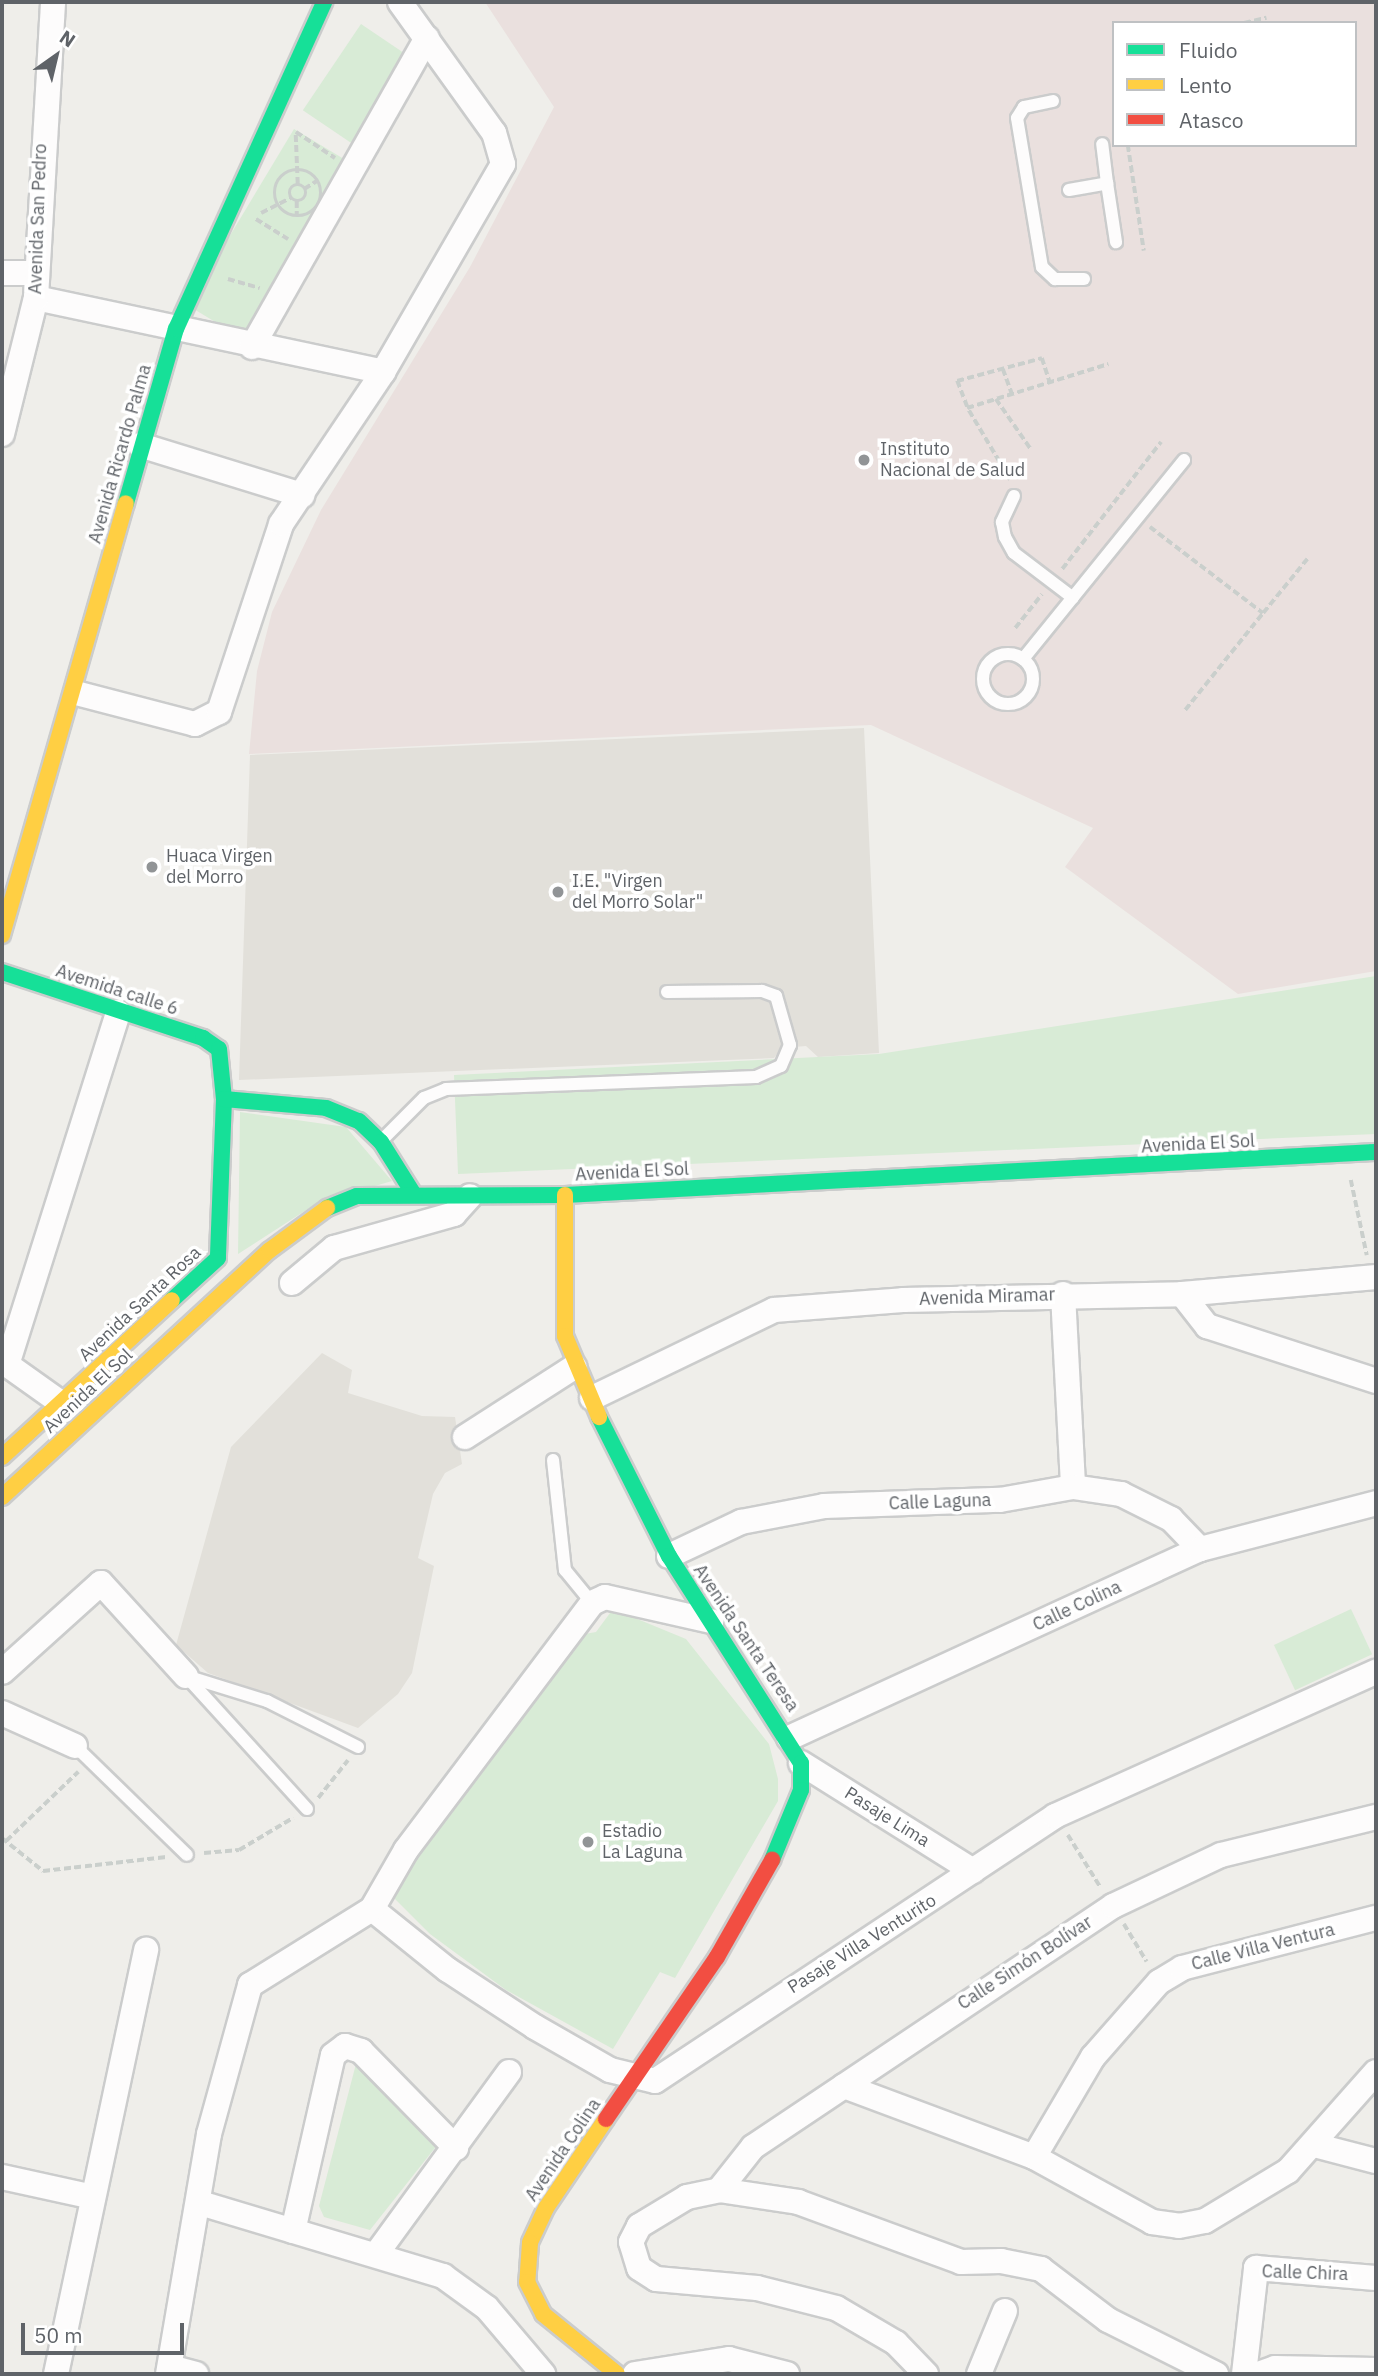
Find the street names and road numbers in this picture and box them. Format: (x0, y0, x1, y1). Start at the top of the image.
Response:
street label: Avenida San Pedro (25, 143, 51, 295)
street label: Avenida Ricardo Palma (84, 362, 156, 546)
street label: Avemida calle 6 (53, 960, 181, 1020)
street label: Avenida El Sol (1141, 1130, 1255, 1158)
street label: Avenida El Sol (575, 1158, 689, 1186)
street label: Avenida Santa Rosa (75, 1242, 205, 1366)
street label: Avenida Miramar (919, 1284, 1055, 1310)
street label: Avenida El Sol (39, 1344, 137, 1438)
street label: Calle Laguna (888, 1489, 992, 1515)
street label: Avenida Santa Teresa (689, 1560, 803, 1716)
street label: Calle Colina (1029, 1576, 1125, 1636)
street label: Pasaje Lima (840, 1782, 934, 1852)
street label: Pasaje Villa Venturito (784, 1890, 940, 1998)
street label: Calle Simón Bolívar (954, 1911, 1096, 2015)
street label: Calle Villa Ventura (1189, 1919, 1337, 1975)
street label: Avenida Colina (521, 2095, 605, 2205)
street label: Calle Chira (1261, 2261, 1349, 2285)

